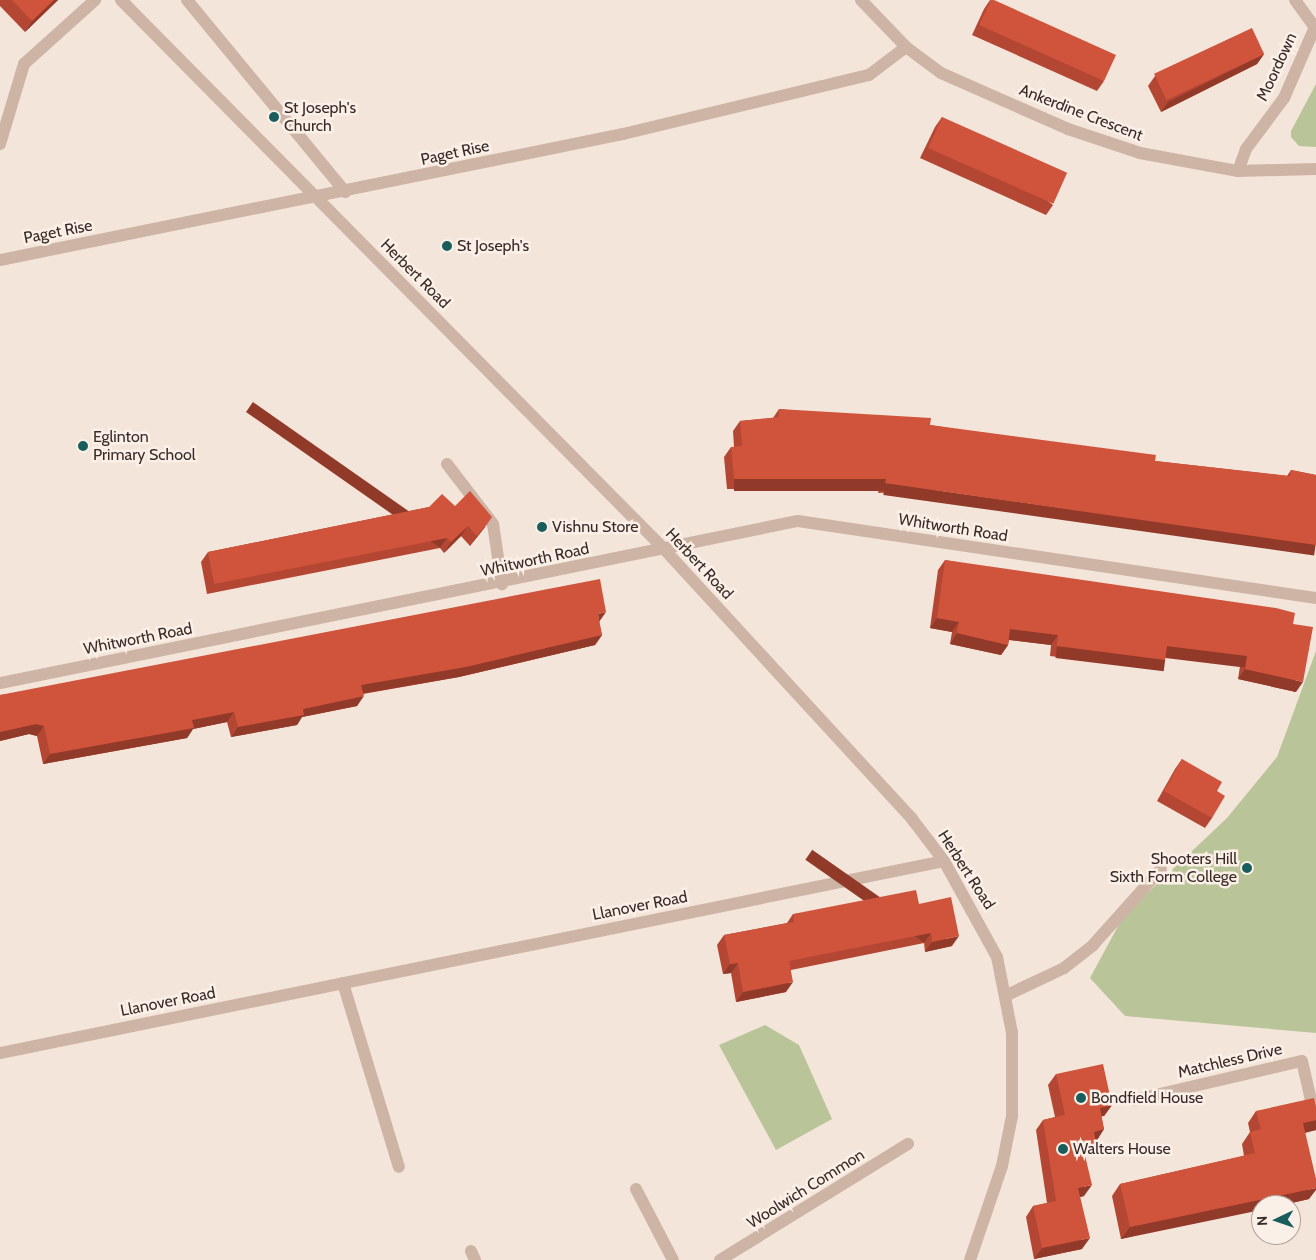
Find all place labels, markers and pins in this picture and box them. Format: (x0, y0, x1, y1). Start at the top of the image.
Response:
place label: St Joseph's Church (284, 98, 356, 136)
marker: St Joseph's Church (268, 111, 280, 123)
place label: St Joseph's (457, 236, 529, 256)
marker: St Joseph's (441, 240, 453, 252)
place label: Eglinton Primary School (93, 427, 196, 465)
marker: Eglinton Primary School (77, 440, 89, 452)
place label: Vishnu Store (552, 517, 638, 537)
marker: Vishnu Store (536, 521, 548, 533)
place label: Shooters Hill Sixth Form College (1110, 849, 1237, 887)
marker: Shooters Hill Sixth Form College (1241, 862, 1253, 874)
place label: Bondfield House (1091, 1088, 1203, 1108)
marker: Bondfield House (1075, 1092, 1087, 1104)
place label: Walters House (1073, 1139, 1171, 1159)
marker: Walters House (1057, 1143, 1069, 1155)

